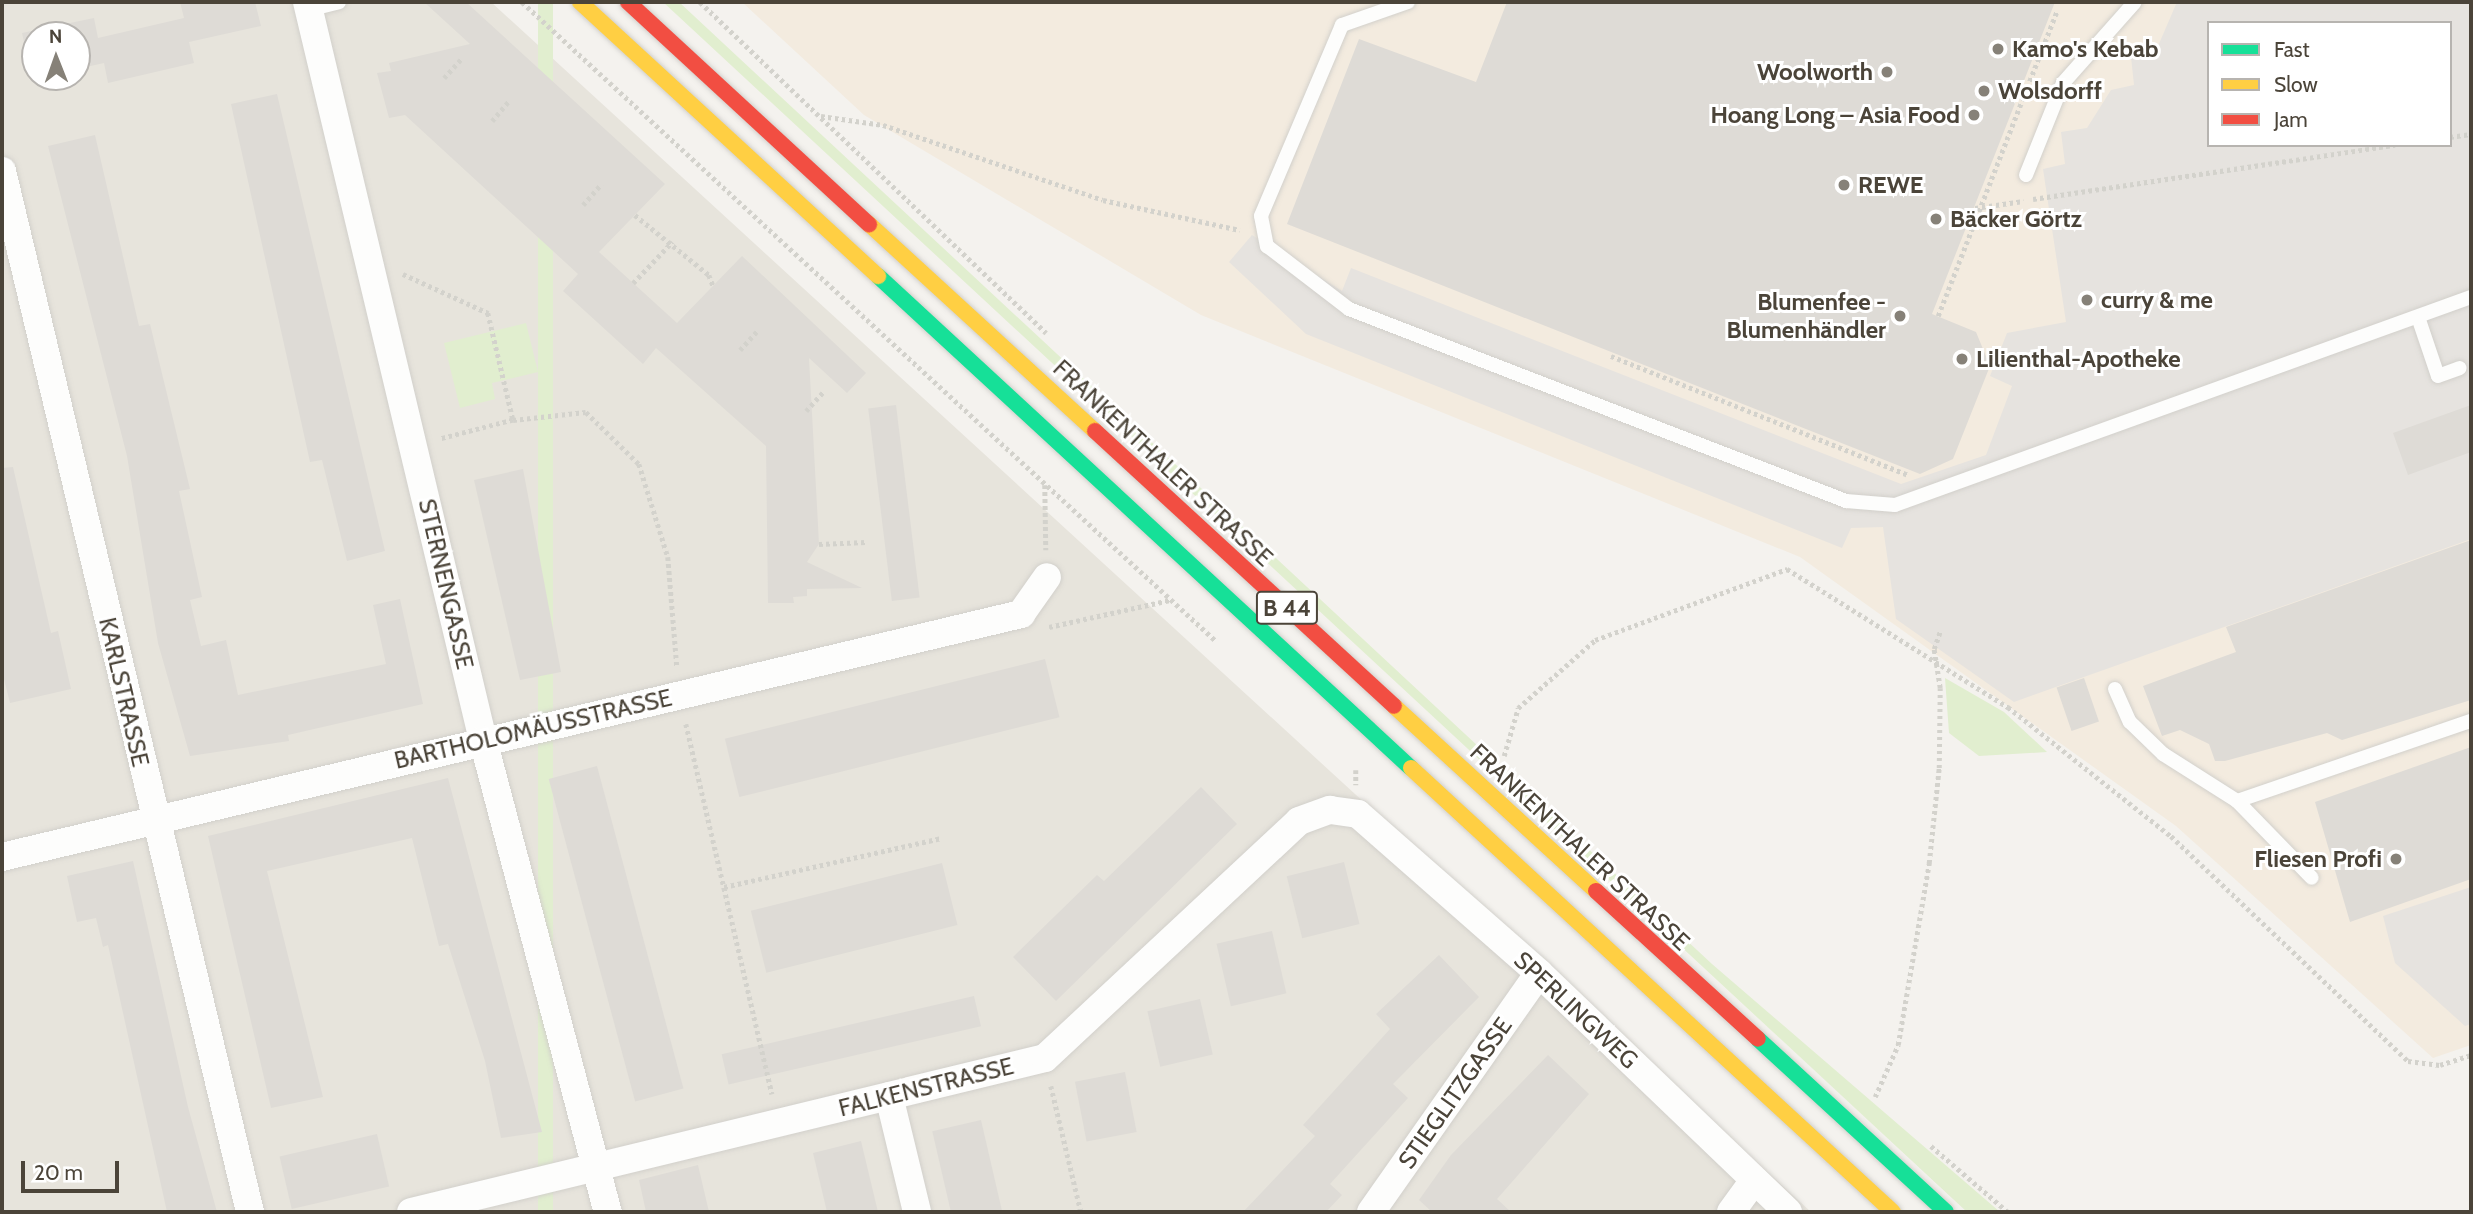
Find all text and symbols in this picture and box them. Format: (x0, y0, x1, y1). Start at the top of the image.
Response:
north arrow (21, 21, 91, 91)
legend (2207, 21, 2452, 147)
text: N (49, 25, 63, 48)
place label: Kamo's Kebab (2012, 35, 2159, 63)
text: Fast (2274, 37, 2310, 62)
marker: Kamo's Kebab (1990, 41, 2006, 57)
place label: Woolworth (1757, 58, 1873, 86)
marker: Woolworth (1879, 64, 1895, 80)
text: Slow (2274, 72, 2318, 97)
place label: Wolsdorff (1998, 77, 2102, 105)
marker: Wolsdorff (1976, 83, 1992, 99)
place label: Hoang Long – Asia Food (1711, 101, 1960, 129)
marker: Hoang Long – Asia Food (1966, 107, 1982, 123)
text: Jam (2274, 107, 2308, 132)
place label: REWE (1858, 171, 1923, 199)
marker: REWE (1836, 177, 1852, 193)
place label: Bäcker Görtz (1950, 205, 2082, 233)
marker: Bäcker Görtz (1928, 211, 1944, 227)
place label: curry & me (2101, 286, 2213, 314)
place label: Blumenfee - Blumenhändler (1727, 288, 1886, 344)
marker: curry & me (2079, 292, 2095, 308)
marker: Blumenfee - Blumenhändler (1892, 308, 1908, 324)
place label: Lilienthal-Apotheke (1976, 345, 2181, 373)
marker: Lilienthal-Apotheke (1954, 351, 1970, 367)
street label: FRANKENTHALER STRASSE (1047, 354, 1279, 572)
street label: STERNENGASSE (412, 496, 480, 672)
road number: B 44 (1256, 588, 1318, 628)
street label: KARLSTRASSE (93, 615, 155, 769)
street label: BARTHOLOMÄUSSTRASSE (391, 683, 675, 775)
street label: FRANKENTHALER STRASSE (1464, 738, 1696, 956)
place label: Fliesen Profi (2254, 845, 2382, 873)
marker: Fliesen Profi (2388, 851, 2404, 867)
street label: SPERLINGWEG (1508, 945, 1644, 1075)
street label: STIEGLITZGASSE (1392, 1012, 1518, 1174)
street label: FALKENSTRASSE (836, 1051, 1016, 1123)
scale bar (24, 1148, 122, 1192)
text: 20 m (34, 1160, 83, 1185)

